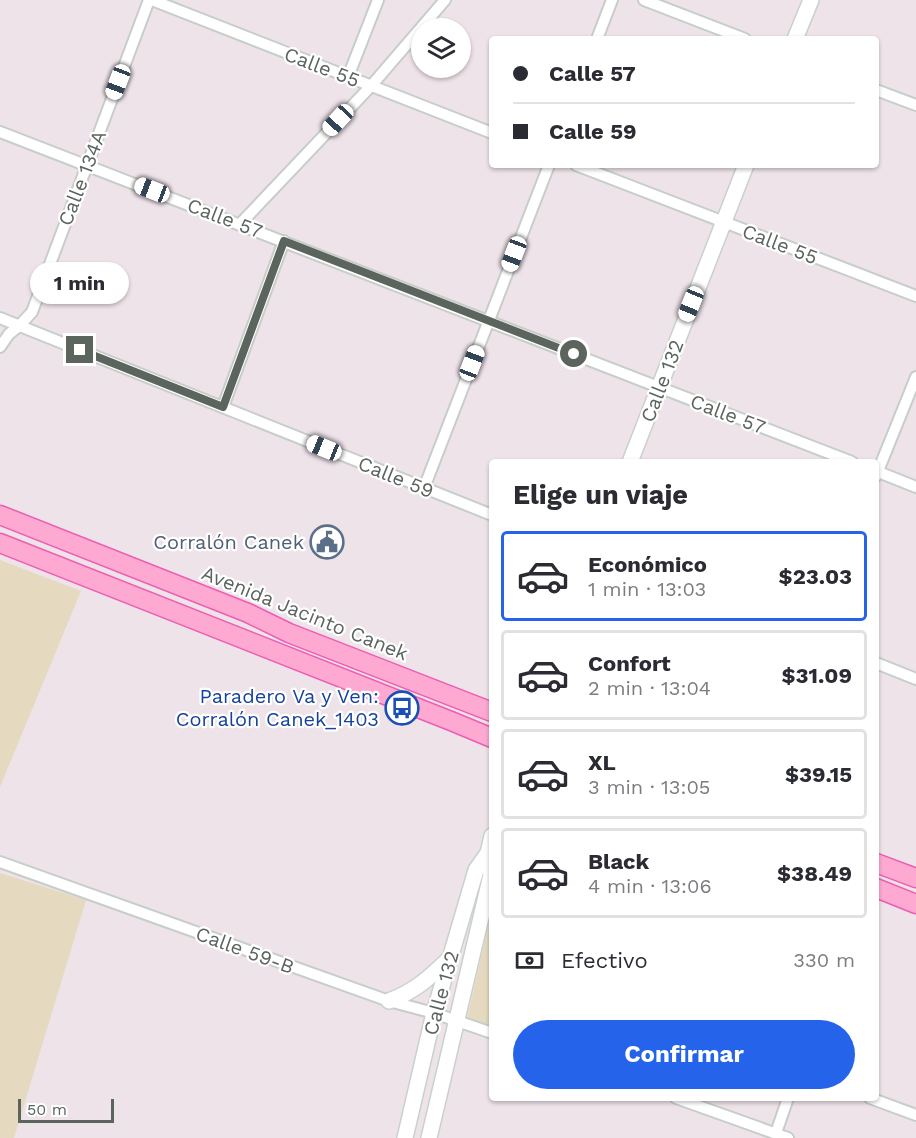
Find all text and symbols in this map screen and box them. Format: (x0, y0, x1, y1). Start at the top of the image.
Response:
map controls (411, 18, 471, 78)
button: layers (411, 18, 471, 78)
street label: Calle 55 (281, 42, 363, 92)
text: Calle 57 (549, 61, 636, 86)
car (103, 62, 133, 102)
car (319, 101, 357, 139)
text: Calle 59 (549, 119, 637, 144)
street label: Calle 134A (53, 127, 111, 229)
car (132, 175, 172, 205)
street label: Calle 57 (184, 193, 266, 243)
street label: Calle 55 (739, 219, 821, 269)
car (499, 234, 529, 274)
callout: 1 min (31, 263, 130, 305)
text: 1 min (54, 271, 105, 295)
car (676, 284, 706, 324)
route end (66, 336, 93, 363)
street label: Calle 132 (635, 336, 689, 426)
route start (560, 340, 587, 367)
car (457, 343, 487, 383)
street label: Calle 57 (687, 389, 769, 439)
car (304, 433, 344, 463)
street label: Calle 59 (355, 451, 437, 503)
text: Elige un viaje (513, 479, 688, 511)
public building icon: Corralón Canek (309, 524, 345, 560)
place label: Corralón Canek (153, 530, 304, 554)
icon: car (516, 549, 570, 603)
text: Económico (588, 552, 707, 577)
street label: Avenida Jacinto Canek (198, 561, 412, 665)
text: $23.03 (779, 564, 852, 589)
text: 1 min · 13:03 (588, 577, 706, 601)
icon: car (516, 648, 570, 702)
text: Confort (588, 651, 671, 676)
text: $31.09 (781, 663, 852, 688)
text: 2 min · 13:04 (588, 676, 711, 700)
place label: Paradero Va y Ven: Corralón Canek_1403 (176, 684, 379, 731)
bus stop icon: Paradero Va y Ven: Corralón Canek_1403 (384, 690, 420, 726)
icon: car (516, 747, 570, 801)
text: XL (588, 750, 616, 775)
text: $39.15 (785, 762, 852, 787)
text: 3 min · 13:05 (588, 775, 710, 799)
icon: car (516, 846, 570, 900)
text: Black (588, 849, 649, 874)
text: $38.49 (777, 861, 852, 886)
text: 4 min · 13:06 (588, 874, 712, 898)
street label: Calle 59-B (193, 921, 297, 979)
icon: cash (513, 944, 546, 977)
street label: Calle 132 (418, 948, 464, 1038)
text: Efectivo (561, 948, 648, 973)
text: 330 m (793, 948, 855, 972)
button: Confirmar (513, 1020, 855, 1089)
scale bar (18, 1096, 114, 1124)
text: 50 m (27, 1100, 67, 1119)

